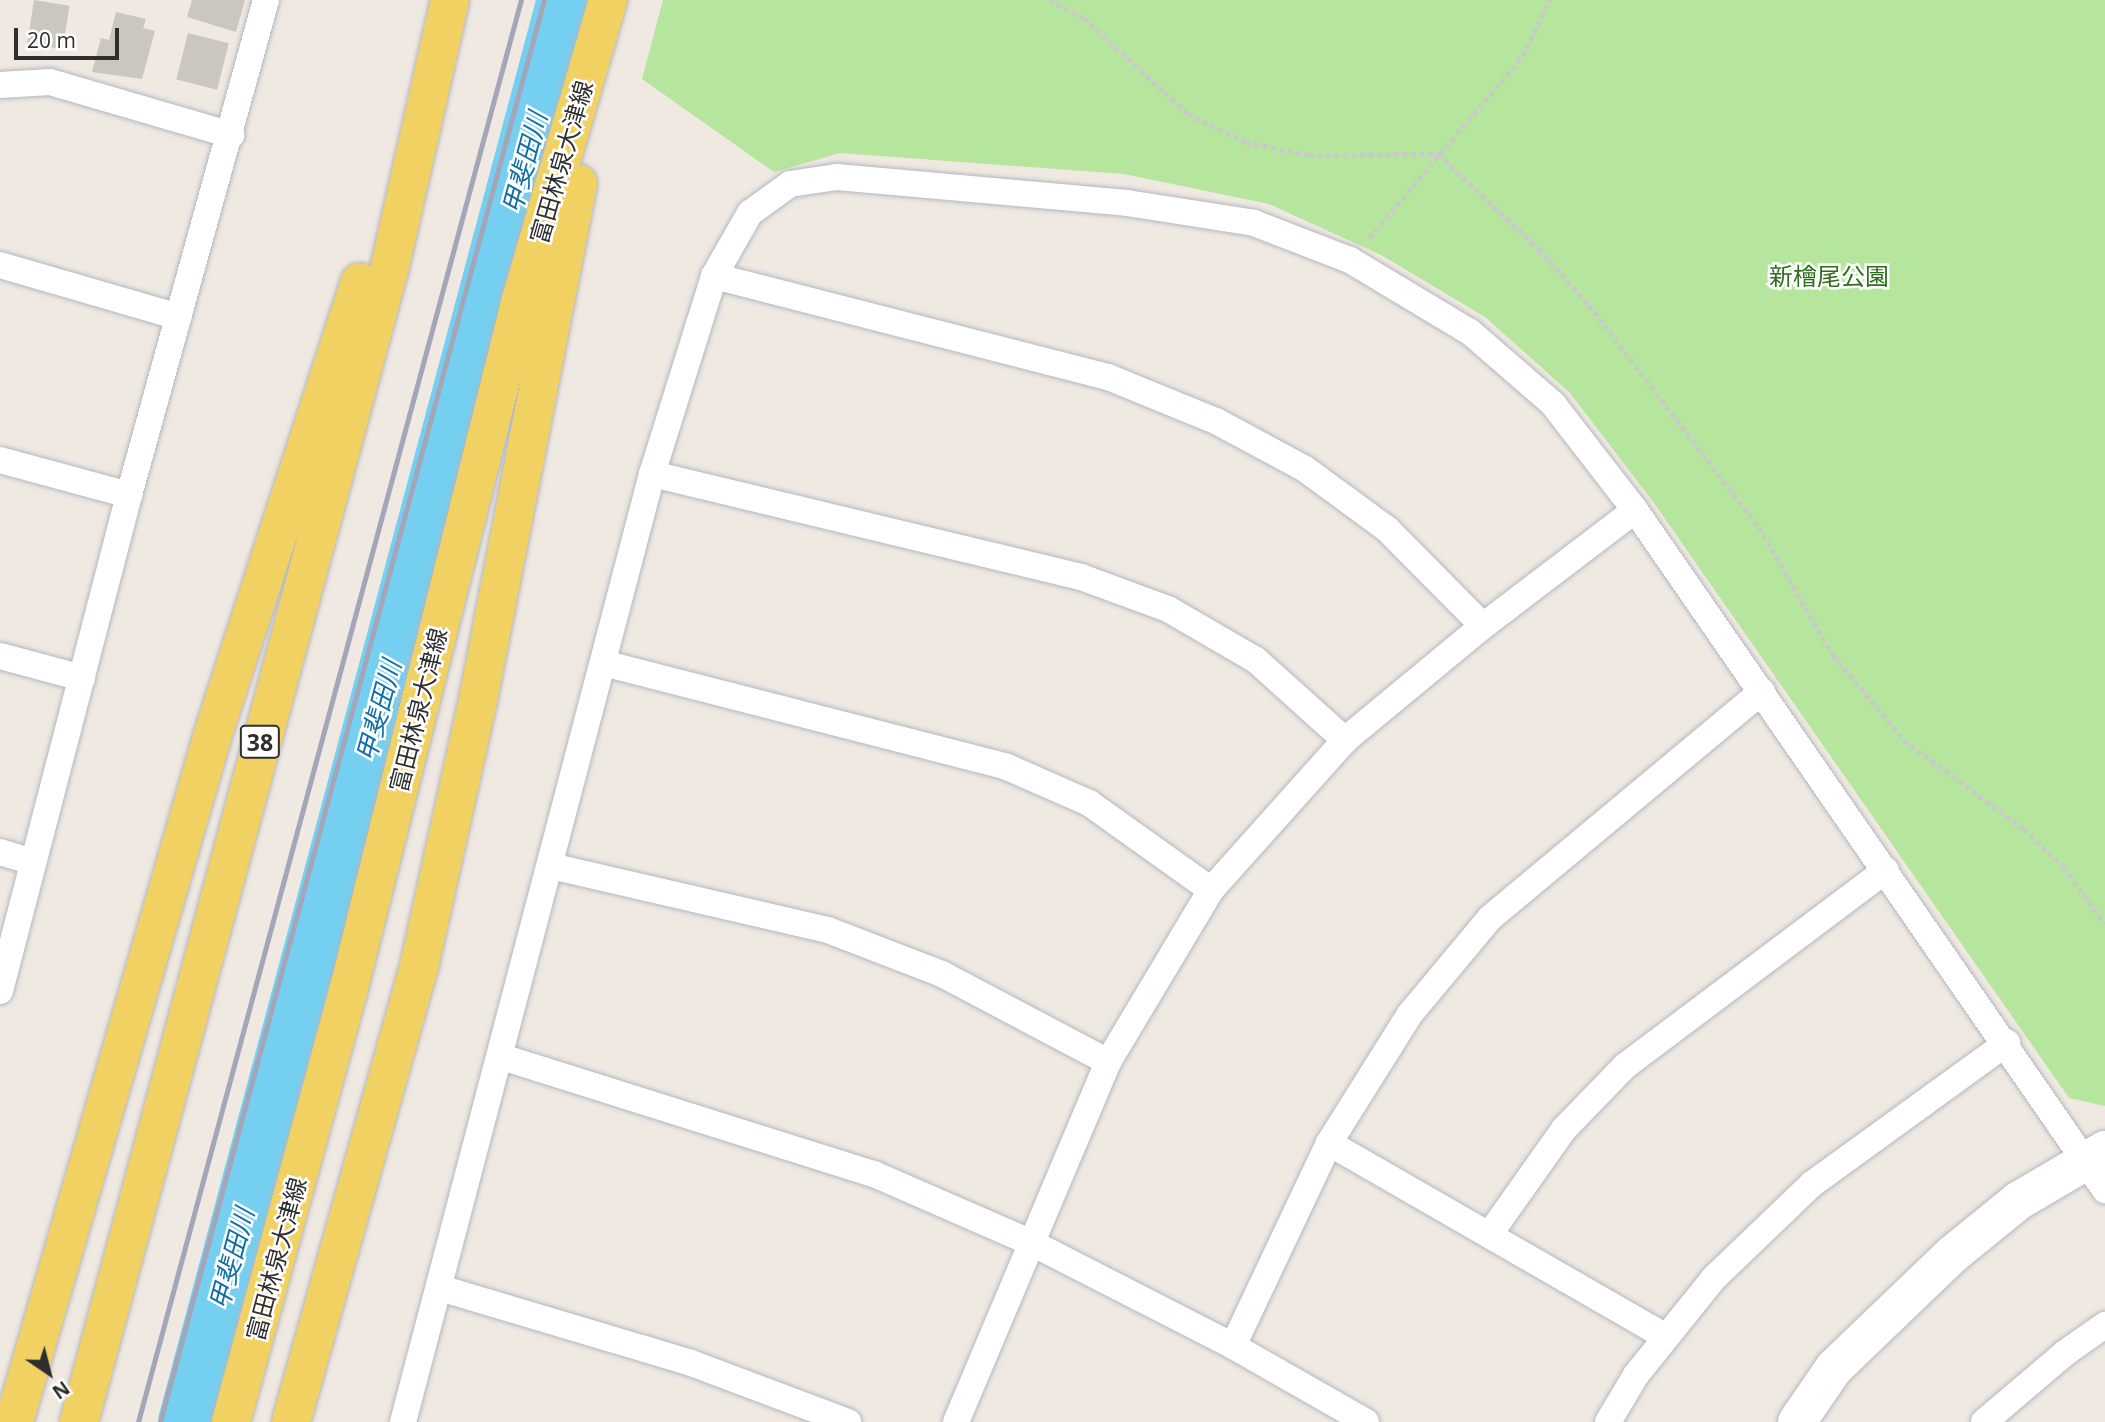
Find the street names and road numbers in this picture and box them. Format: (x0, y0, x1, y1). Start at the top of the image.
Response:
street label: 富田林泉大津線 (524, 77, 598, 247)
street label: 富田林泉大津線 (384, 625, 452, 795)
road number: 38 (239, 722, 281, 762)
street label: 富田林泉大津線 (240, 1174, 312, 1344)

